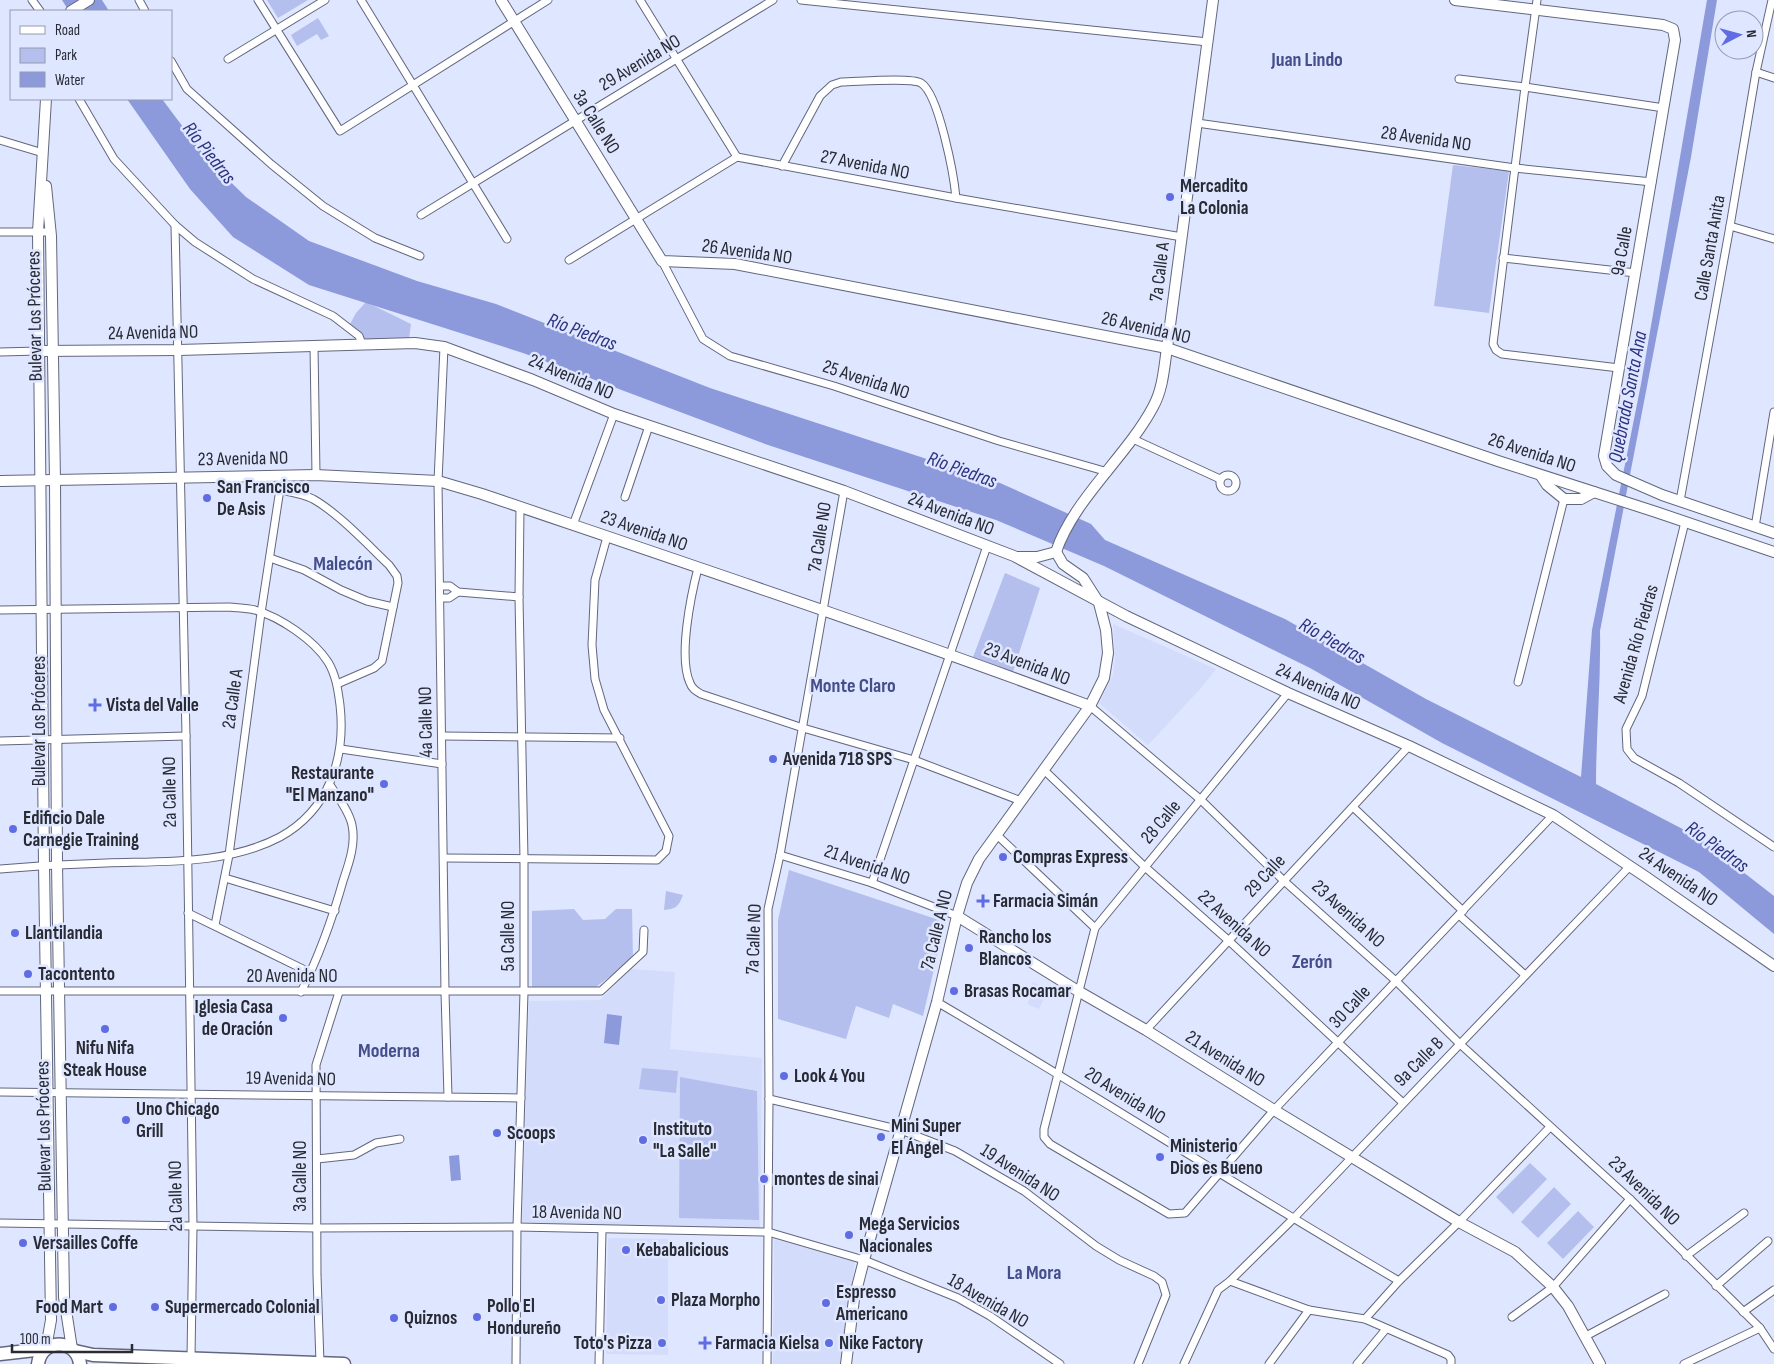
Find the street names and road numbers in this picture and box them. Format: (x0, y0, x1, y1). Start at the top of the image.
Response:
street label: 29 Avenida NO (595, 30, 685, 96)
street label: 3a Calle NO (567, 86, 625, 158)
street label: 28 Avenida NO (1379, 121, 1473, 157)
street label: 27 Avenida NO (819, 145, 911, 185)
street label: Calle Santa Anita (1689, 193, 1731, 303)
street label: 9a Calle (1606, 225, 1638, 277)
street label: 26 Avenida NO (700, 234, 794, 270)
street label: 7a Calle A (1145, 240, 1175, 303)
street label: Bulevar Los Próceres (22, 250, 48, 382)
street label: 26 Avenida NO (1099, 307, 1193, 349)
street label: 24 Avenida NO (108, 321, 198, 345)
street label: 24 Avenida NO (525, 349, 617, 405)
street label: 25 Avenida NO (820, 355, 912, 405)
street label: 26 Avenida NO (1485, 428, 1579, 478)
street label: 23 Avenida NO (198, 447, 288, 471)
street label: 24 Avenida NO (905, 487, 997, 541)
street label: 7a Calle NO (803, 500, 837, 574)
street label: 23 Avenida NO (597, 505, 691, 557)
street label: Avenida Río Piedras (1608, 582, 1664, 707)
street label: 23 Avenida NO (981, 637, 1073, 691)
street label: Bulevar Los Próceres (28, 655, 51, 786)
street label: 24 Avenida NO (1272, 658, 1364, 716)
street label: 2a Calle A (217, 667, 249, 730)
street label: 4a Calle NO (414, 686, 438, 758)
street label: 2a Calle NO (158, 756, 182, 828)
street label: 28 Calle (1136, 795, 1186, 849)
street label: 21 Avenida NO (821, 840, 913, 890)
street label: 24 Avenida NO (1634, 842, 1722, 912)
street label: 29 Calle (1239, 850, 1291, 902)
street label: 23 Avenida NO (1307, 875, 1389, 953)
street label: 22 Avenida NO (1193, 885, 1275, 963)
street label: 7a Calle A NO (916, 888, 958, 972)
street label: 5a Calle NO (497, 901, 520, 971)
street label: 7a Calle NO (741, 903, 767, 975)
street label: 20 Avenida NO (246, 965, 338, 988)
street label: 30 Calle (1324, 981, 1376, 1033)
street label: 21 Avenida NO (1181, 1026, 1269, 1092)
street label: 9a Calle B (1389, 1032, 1449, 1092)
street label: Bulevar Los Próceres (31, 1060, 57, 1192)
street label: 20 Avenida NO (1080, 1062, 1170, 1130)
street label: 19 Avenida NO (246, 1067, 336, 1091)
street label: 19 Avenida NO (976, 1139, 1064, 1207)
street label: 3a Calle NO (289, 1140, 312, 1212)
street label: 23 Avenida NO (1603, 1151, 1685, 1231)
street label: 2a Calle NO (164, 1160, 188, 1232)
street label: 18 Avenida NO (532, 1201, 622, 1225)
street label: 18 Avenida NO (943, 1269, 1033, 1333)

